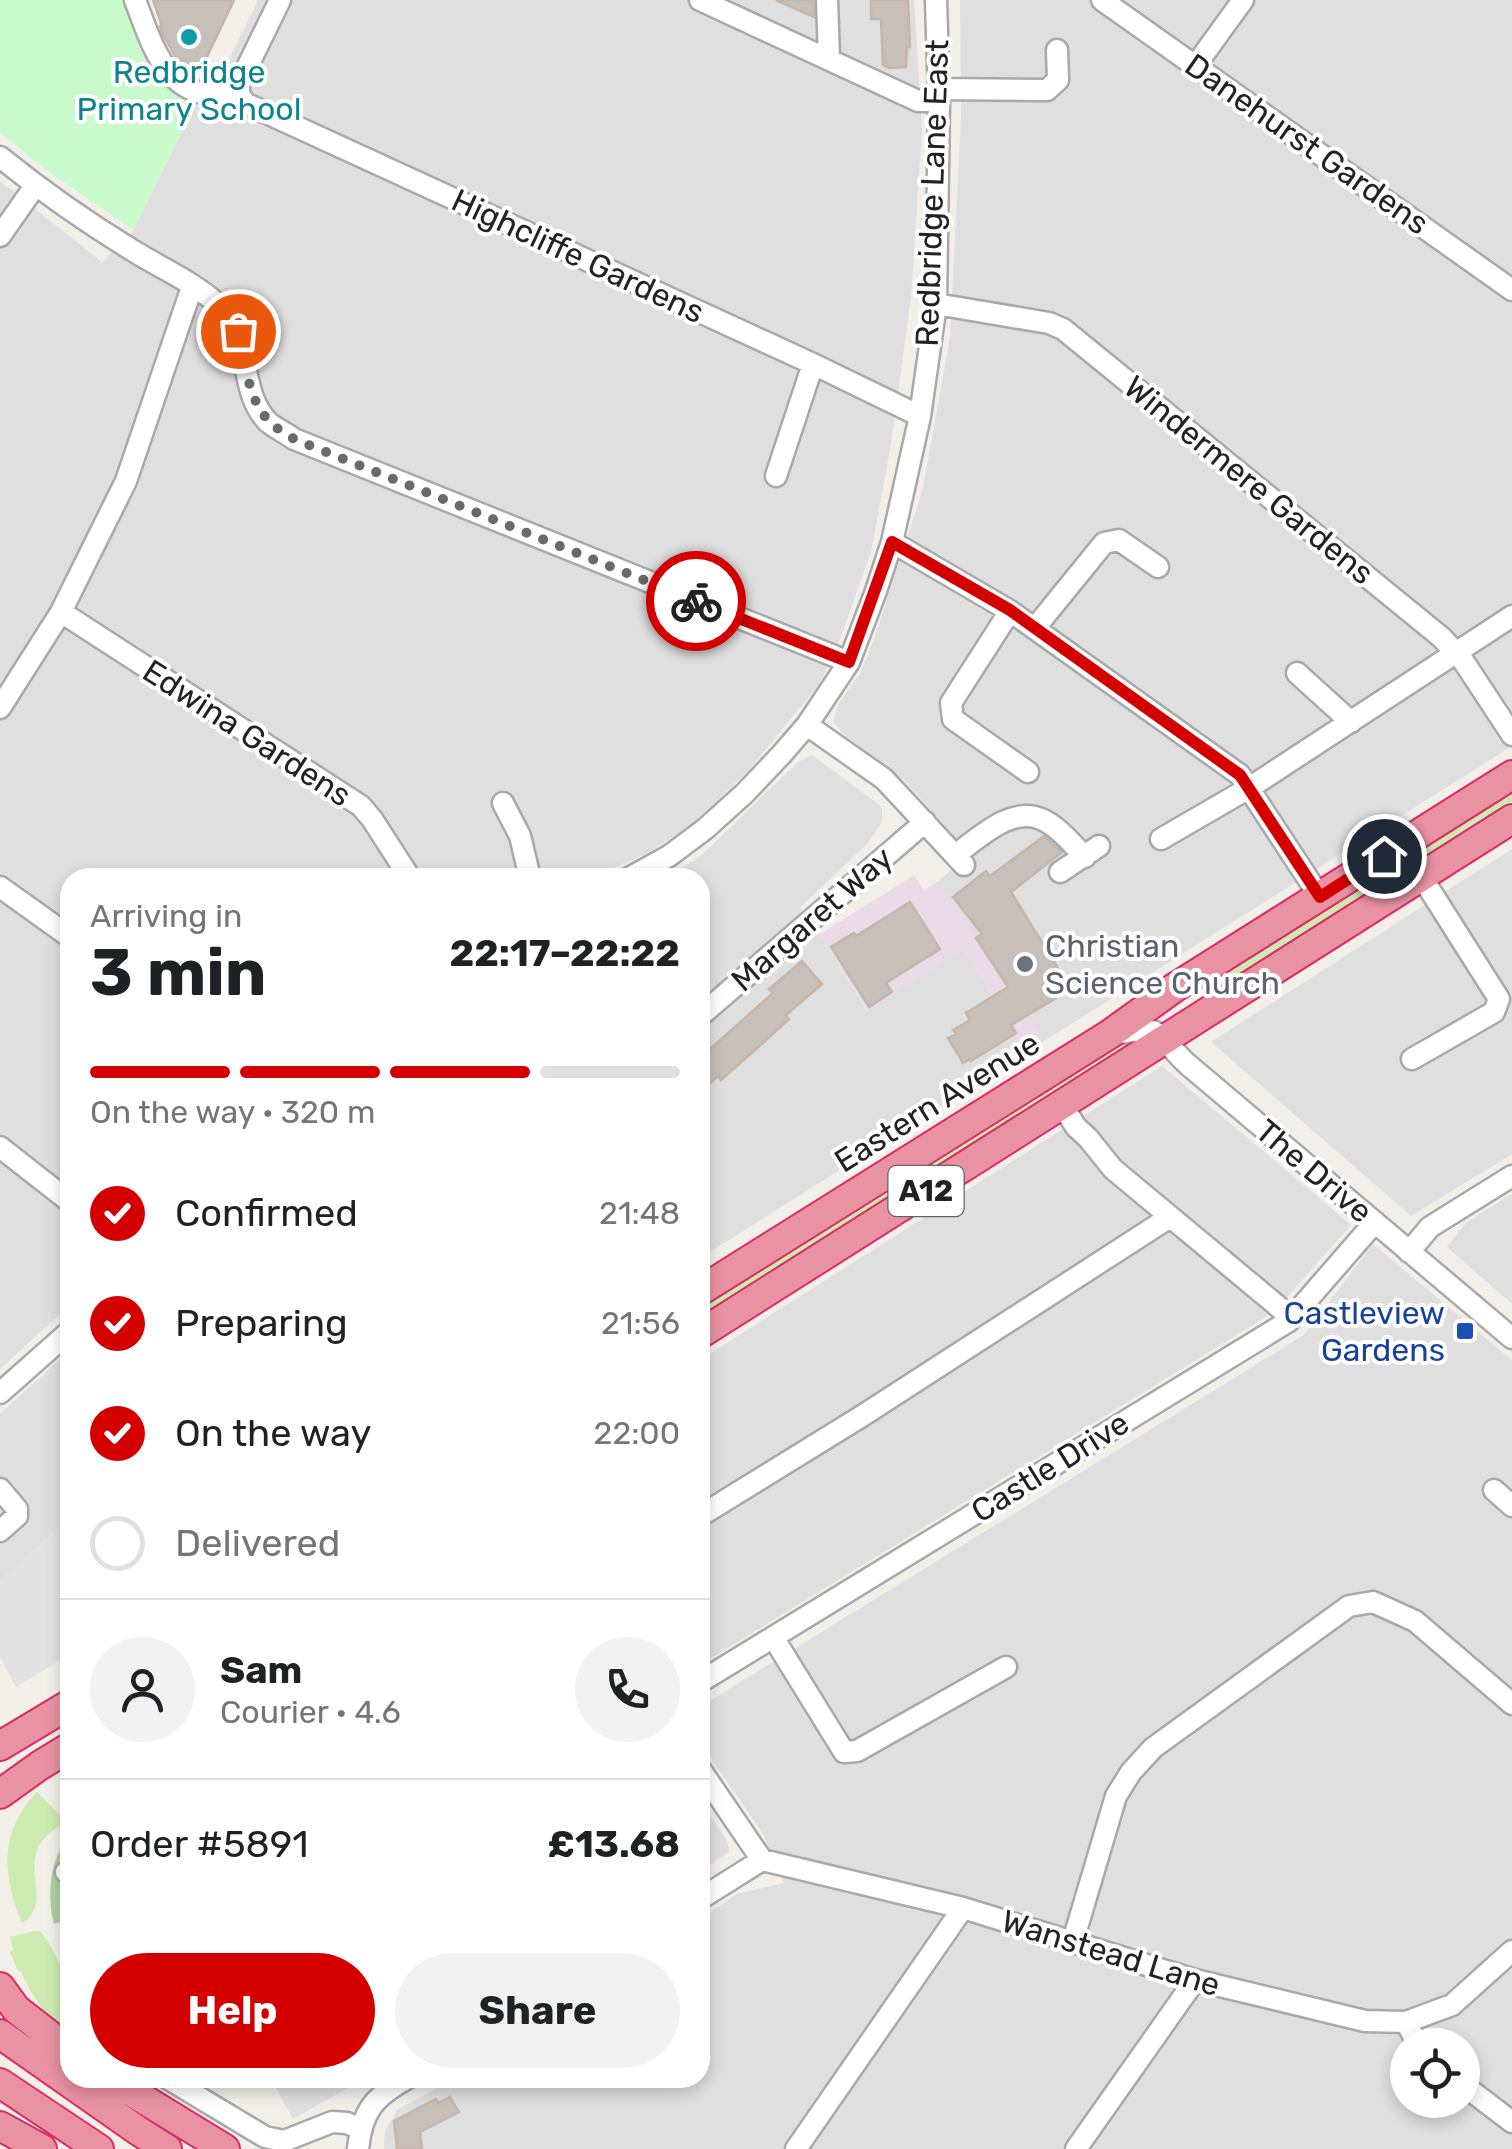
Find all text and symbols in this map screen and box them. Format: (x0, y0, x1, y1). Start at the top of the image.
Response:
marker: Redbridge Primary School (178, 26, 200, 48)
street label: Redbridge Lane East (908, 39, 956, 347)
street label: Danehurst Gardens (1178, 46, 1436, 242)
place label: Redbridge Primary School (77, 53, 301, 128)
street label: Highcliffe Gardens (446, 181, 710, 331)
pin (196, 289, 281, 374)
icon: bag (211, 304, 266, 359)
street label: Windermere Gardens (1117, 368, 1381, 592)
courier (646, 551, 746, 651)
icon: bike (669, 574, 724, 629)
street label: Edwina Gardens (136, 652, 358, 814)
pin (1342, 814, 1427, 899)
icon: home (1357, 829, 1412, 884)
street label: Margaret Way (724, 839, 900, 999)
text: Arriving in (90, 897, 242, 935)
place label: Christian Science Church (1045, 927, 1280, 1002)
text: 22:17–22:22 (449, 930, 680, 976)
text: 3 min (90, 934, 267, 1011)
marker: Christian Science Church (1014, 953, 1036, 975)
street label: Eastern Avenue (828, 1024, 1046, 1180)
text: On the way · 320 m (90, 1093, 375, 1131)
street label: The Drive (1248, 1111, 1380, 1231)
road number: A12 (888, 1166, 964, 1216)
icon: check (90, 1186, 145, 1241)
text: Confirmed (175, 1190, 358, 1236)
text: 21:48 (599, 1194, 680, 1232)
place label: Castleview Gardens (1283, 1294, 1445, 1369)
icon: check (90, 1296, 145, 1351)
text: Preparing (175, 1300, 348, 1346)
text: 21:56 (601, 1304, 680, 1342)
marker: Castleview Gardens (1454, 1320, 1476, 1342)
street label: Castle Drive (964, 1404, 1136, 1530)
icon: check (90, 1406, 145, 1461)
text: On the way (175, 1410, 371, 1456)
text: 22:00 (594, 1414, 680, 1452)
text: Delivered (175, 1520, 340, 1566)
button: person (90, 1637, 195, 1742)
button: phone (575, 1637, 680, 1742)
text: Sam (220, 1647, 302, 1693)
text: Courier · 4.6 (220, 1693, 401, 1731)
text: Order #5891 (90, 1821, 309, 1867)
text: £13.68 (548, 1821, 680, 1867)
street label: Wanstead Lane (997, 1902, 1225, 2004)
button: Help (90, 1953, 375, 2068)
button: Share (395, 1953, 680, 2068)
map controls (1390, 2028, 1480, 2118)
button: locate (1390, 2028, 1480, 2118)

